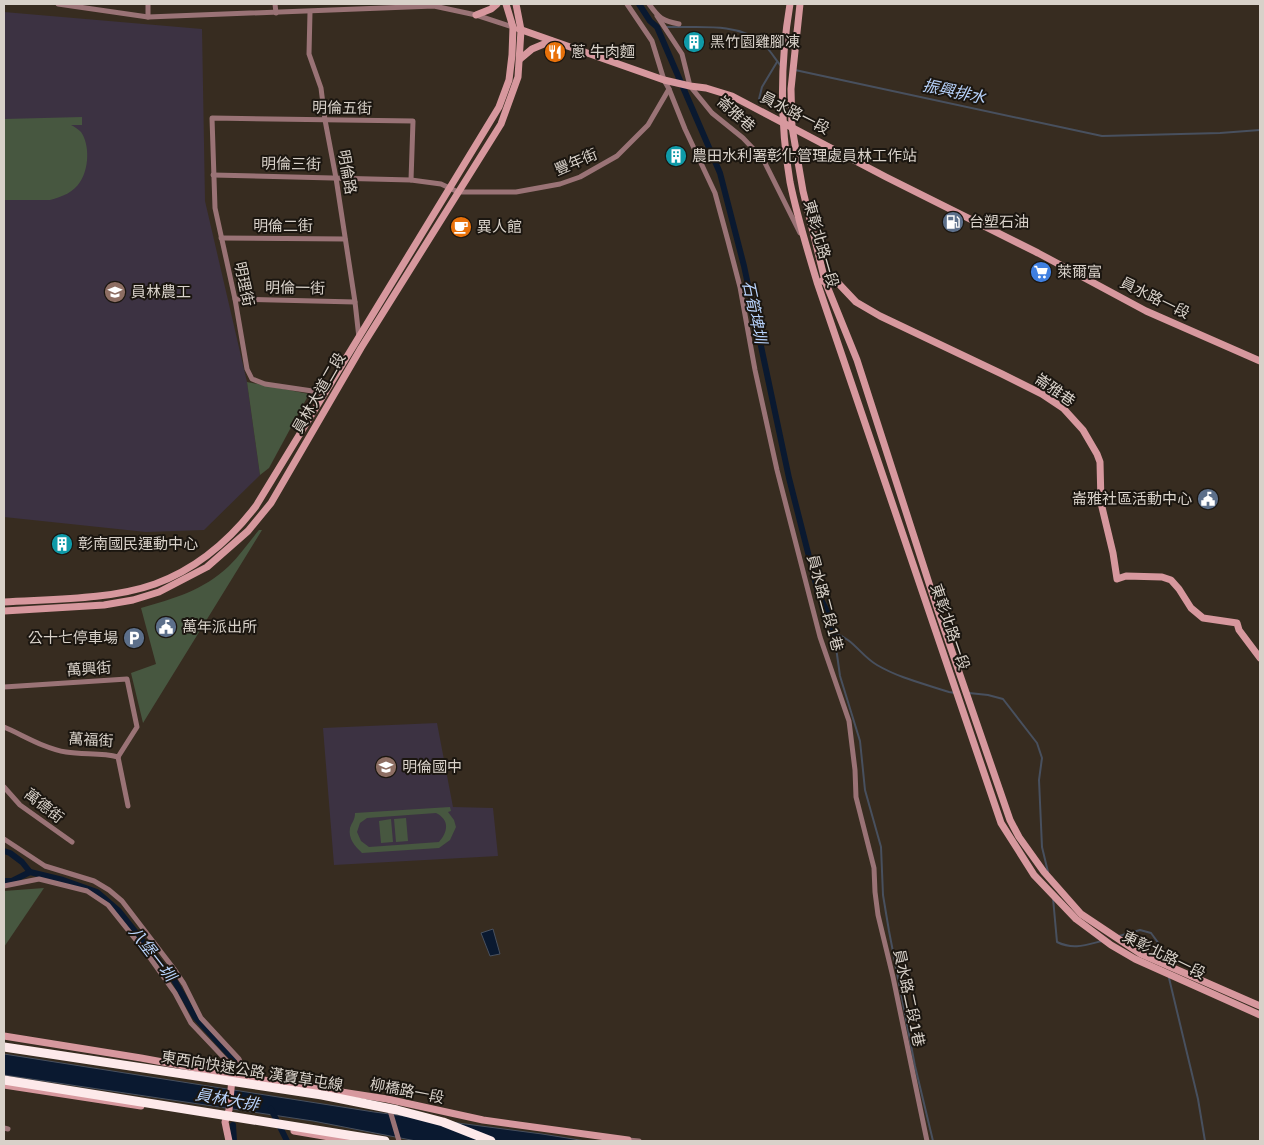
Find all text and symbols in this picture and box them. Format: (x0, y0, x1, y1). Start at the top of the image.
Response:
building icon: 黑竹園雞腳凍 (682, 30, 706, 54)
place label: 黑竹園雞腳凍 (710, 33, 800, 51)
restaurant icon: 蔥 牛肉麵 (543, 40, 567, 64)
place label: 蔥 牛肉麵 (571, 43, 635, 61)
water label: 振興排水 (921, 76, 988, 109)
street label: 員水路一段 (757, 88, 833, 138)
street label: 崙雅巷 (713, 92, 759, 136)
street label: 明倫五街 (312, 98, 372, 118)
building icon: 農田水利署彰化管理處員林工作站 (664, 144, 688, 168)
street label: 豐年街 (552, 145, 600, 179)
place label: 農田水利署彰化管理處員林工作站 (692, 147, 917, 165)
street label: 明倫路 (334, 148, 360, 196)
street label: 明倫三街 (261, 154, 321, 174)
street label: 東彰北路一段 (800, 198, 842, 290)
fuel station icon: 台塑石油 (941, 210, 965, 234)
place label: 台塑石油 (969, 213, 1029, 231)
cafe icon: 異人館 (449, 215, 473, 239)
street label: 明倫二街 (253, 217, 313, 235)
place label: 異人館 (477, 218, 522, 236)
street label: 明理街 (231, 260, 257, 308)
supermarket icon: 萊爾富 (1029, 260, 1053, 284)
place label: 萊爾富 (1057, 263, 1102, 281)
street label: 員水路一段 (1117, 273, 1193, 323)
street label: 明倫一街 (265, 278, 325, 298)
water label: 石筍埤圳 (738, 279, 771, 347)
school or university icon: 員林農工 (103, 280, 127, 304)
place label: 員林農工 (131, 283, 191, 301)
street label: 員林大道二段 (289, 350, 349, 436)
street label: 崙雅巷 (1031, 370, 1079, 410)
public building icon: 崙雅社區活動中心 (1196, 487, 1220, 511)
place label: 崙雅社區活動中心 (1072, 490, 1192, 508)
building icon: 彰南國民運動中心 (50, 532, 74, 556)
place label: 彰南國民運動中心 (78, 535, 198, 553)
street label: 員水路二段1巷 (803, 553, 847, 653)
street label: 東彰北路一段 (927, 582, 973, 672)
public building icon: 萬年派出所 (154, 615, 178, 639)
place label: 萬年派出所 (182, 618, 257, 636)
parking icon: 公十七停車場 (122, 626, 146, 650)
place label: 公十七停車場 (28, 629, 118, 647)
street label: 萬興街 (66, 658, 112, 680)
street label: 萬福街 (68, 730, 114, 750)
school or university icon: 明倫國中 (374, 755, 398, 779)
place label: 明倫國中 (402, 758, 462, 776)
street label: 萬德街 (21, 785, 67, 827)
water label: 八堡一圳 (124, 923, 181, 987)
street label: 東彰北路一段 (1120, 927, 1208, 983)
street label: 員水路二段1巷 (890, 948, 928, 1048)
street label: 東西向快速公路 漢寶草屯線 (160, 1048, 344, 1094)
street label: 柳橋路一段 (368, 1075, 446, 1107)
water label: 員林大排 (194, 1085, 262, 1116)

